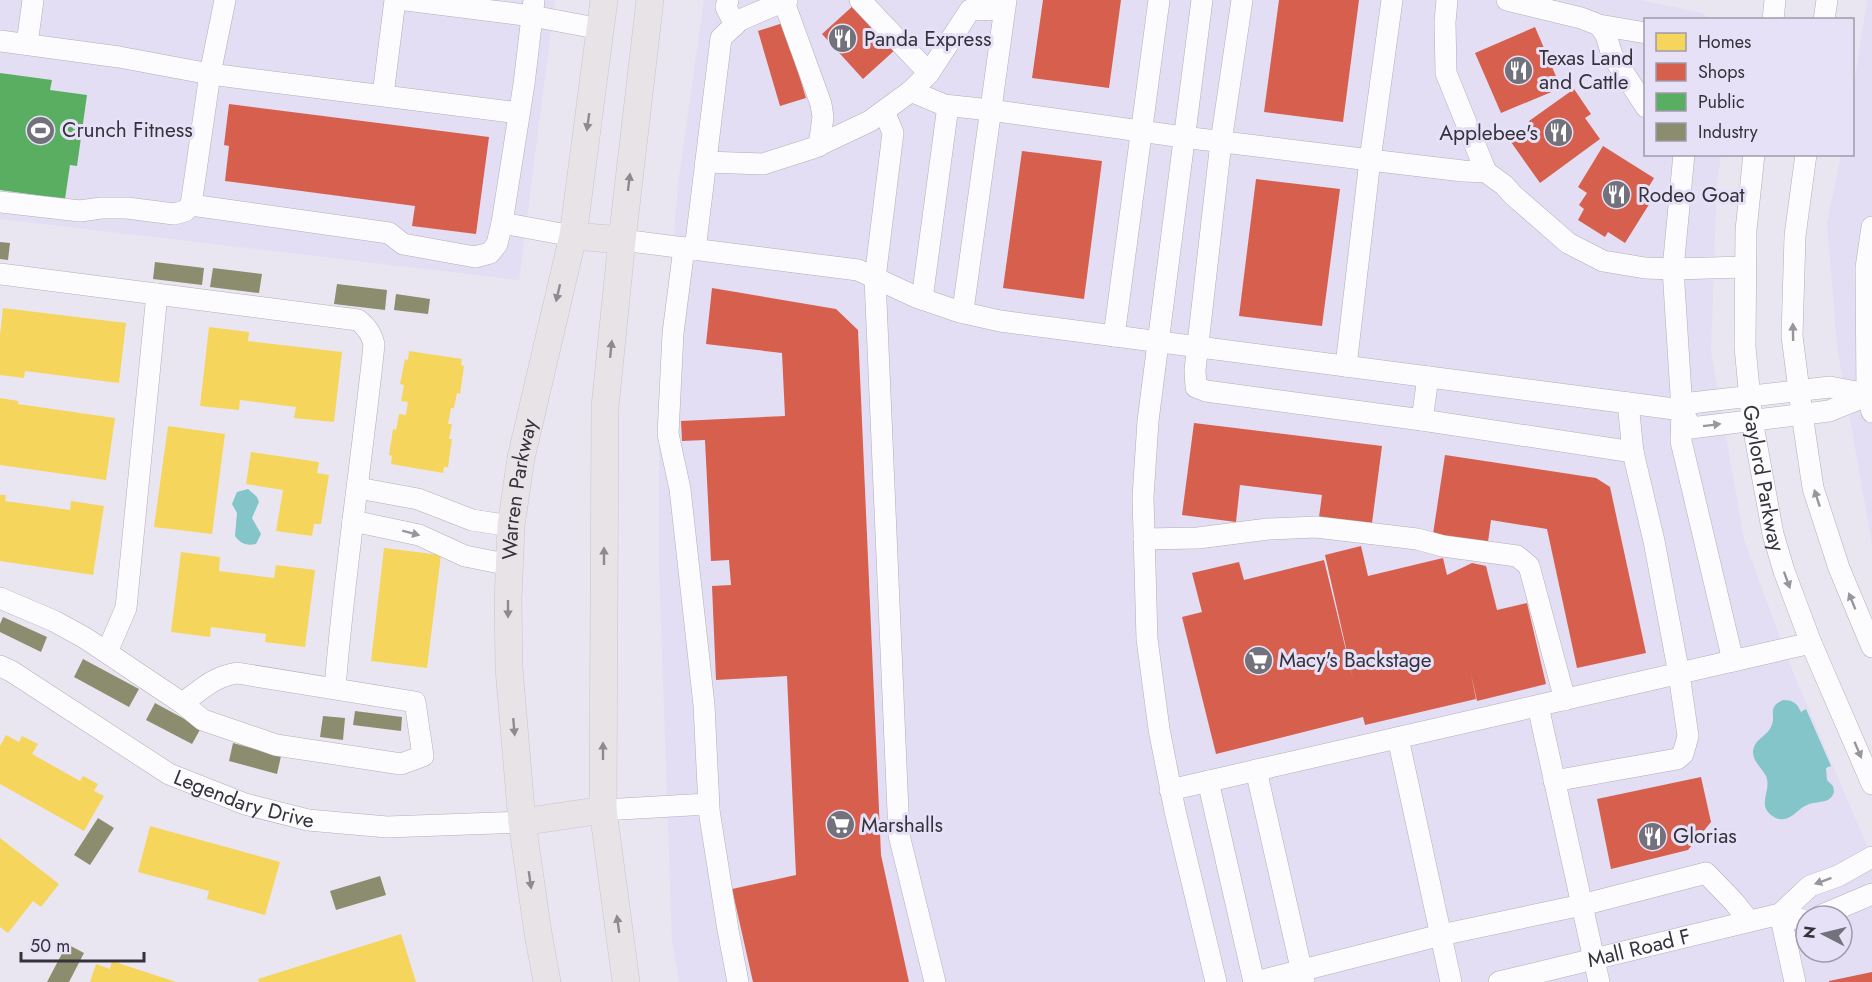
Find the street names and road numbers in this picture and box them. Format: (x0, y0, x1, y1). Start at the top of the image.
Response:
street label: Gaylord Parkway (1736, 404, 1793, 556)
street label: Warren Parkway (495, 415, 545, 560)
street label: Legendary Drive (169, 762, 315, 835)
street label: Mall Road F (1584, 921, 1694, 975)

